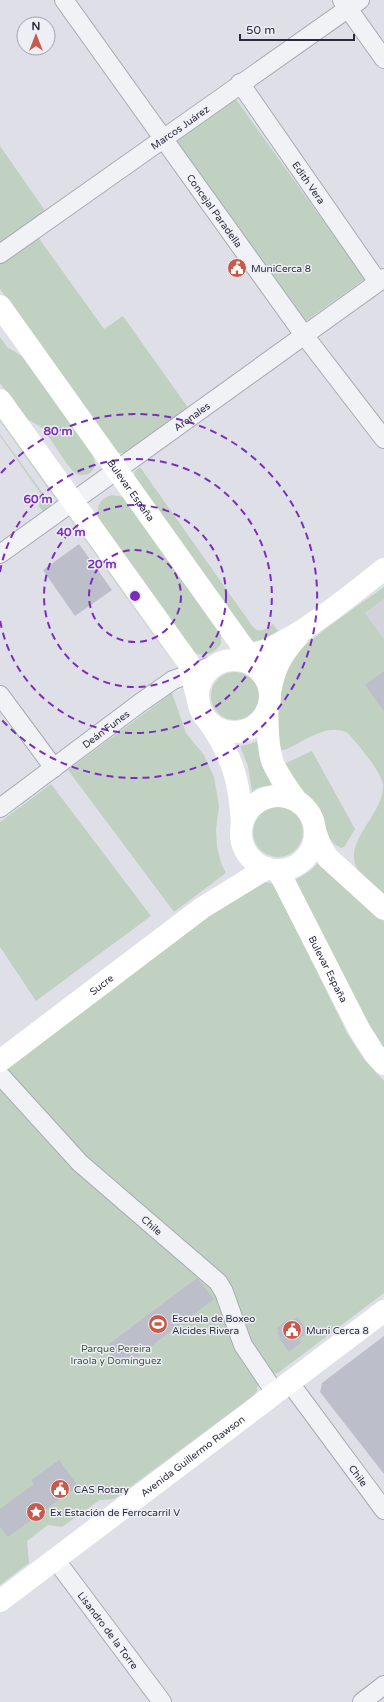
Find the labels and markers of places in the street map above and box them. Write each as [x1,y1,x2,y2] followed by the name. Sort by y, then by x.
[226,257,248,279] public building icon: MuniCerca 8
[251,263,311,275] place label: MuniCerca 8
[128,589,142,603] centre of rings
[147,1313,169,1335] sports icon: Escuela de Boxeo Alcides Rivera
[172,1313,255,1337] place label: Escuela de Boxeo Alcides Rivera
[281,1319,303,1341] public building icon: Muni Cerca 8
[306,1325,369,1337] place label: Muni Cerca 8
[49,1478,71,1500] public building icon: CAS Rotary
[74,1484,130,1496] place label: CAS Rotary
[25,1501,47,1523] place icon: Ex Estación de Ferrocarril V
[50,1507,180,1519] place label: Ex Estación de Ferrocarril V

